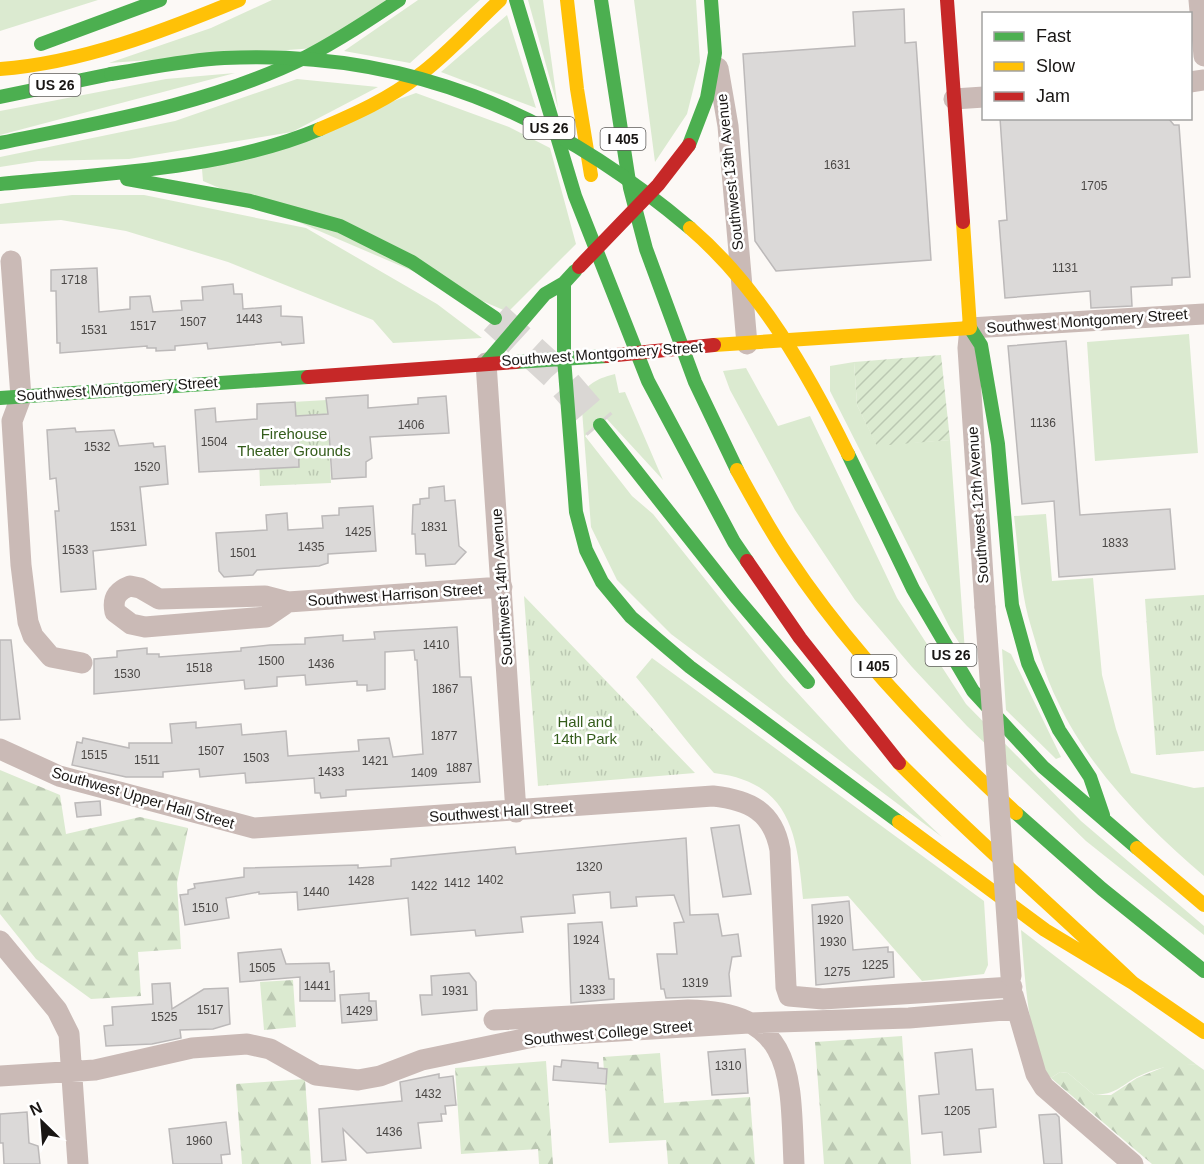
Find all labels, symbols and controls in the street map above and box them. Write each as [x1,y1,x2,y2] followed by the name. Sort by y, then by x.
[982,12,1192,120] legend
[1036,26,1071,46] text: Fast
[1036,56,1076,76] text: Slow
[29,74,80,96] road number: US 26
[1036,86,1070,106] text: Jam
[713,93,746,251] street label: Southwest 13th Avenue
[524,117,574,139] road number: US 26
[600,128,646,150] road number: I 405
[824,158,851,172] house number: 1631
[1081,179,1108,193] house number: 1705
[1052,261,1078,275] house number: 1131
[61,273,88,287] house number: 1718
[986,305,1189,336] street label: Southwest Montgomery Street
[236,312,263,326] house number: 1443
[180,315,207,329] house number: 1507
[130,319,157,333] house number: 1517
[81,323,108,337] house number: 1531
[501,338,704,369] street label: Southwest Montgomery Street
[16,373,219,404] street label: Southwest Montgomery Street
[1030,416,1056,430] house number: 1136
[398,418,425,432] house number: 1406
[237,425,351,459] park label: Firehouse Theater Grounds
[964,426,991,584] street label: Southwest 12th Avenue
[201,435,228,449] house number: 1504
[84,440,111,454] house number: 1532
[134,460,161,474] house number: 1520
[488,508,515,666] street label: Southwest 14th Avenue
[110,520,137,534] house number: 1531
[421,520,448,534] house number: 1831
[345,525,372,539] house number: 1425
[1102,536,1129,550] house number: 1833
[298,540,325,554] house number: 1435
[62,543,89,557] house number: 1533
[230,546,257,560] house number: 1501
[307,580,484,609] street label: Southwest Harrison Street
[423,638,450,652] house number: 1410
[926,644,976,666] road number: US 26
[258,654,285,668] house number: 1500
[852,655,896,677] road number: I 405
[308,657,335,671] house number: 1436
[186,661,213,675] house number: 1518
[114,667,141,681] house number: 1530
[432,682,459,696] house number: 1867
[553,713,618,747] park label: Hall and 14th Park
[431,729,458,743] house number: 1877
[198,744,225,758] house number: 1507
[81,748,108,762] house number: 1515
[243,751,270,765] house number: 1503
[134,753,160,767] house number: 1511
[362,754,389,768] house number: 1421
[446,761,473,775] house number: 1887
[50,763,237,832] street label: Southwest Upper Hall Street
[318,765,345,779] house number: 1433
[411,766,438,780] house number: 1409
[428,798,574,825] street label: Southwest Hall Street
[576,860,603,874] house number: 1320
[477,873,504,887] house number: 1402
[348,874,375,888] house number: 1428
[444,876,471,890] house number: 1412
[411,879,438,893] house number: 1422
[303,885,330,899] house number: 1440
[192,901,219,915] house number: 1510
[817,913,844,927] house number: 1920
[573,933,600,947] house number: 1924
[820,935,847,949] house number: 1930
[862,958,889,972] house number: 1225
[249,961,276,975] house number: 1505
[824,965,851,979] house number: 1275
[682,976,709,990] house number: 1319
[304,979,331,993] house number: 1441
[579,983,606,997] house number: 1333
[442,984,469,998] house number: 1931
[197,1003,224,1017] house number: 1517
[346,1004,373,1018] house number: 1429
[151,1010,178,1024] house number: 1525
[523,1017,694,1048] street label: Southwest College Street
[715,1059,742,1073] house number: 1310
[415,1087,442,1101] house number: 1432
[12,1092,72,1152] north arrow
[27,1099,45,1119] text: N
[944,1104,971,1118] house number: 1205
[376,1125,403,1139] house number: 1436
[186,1134,213,1148] house number: 1960

